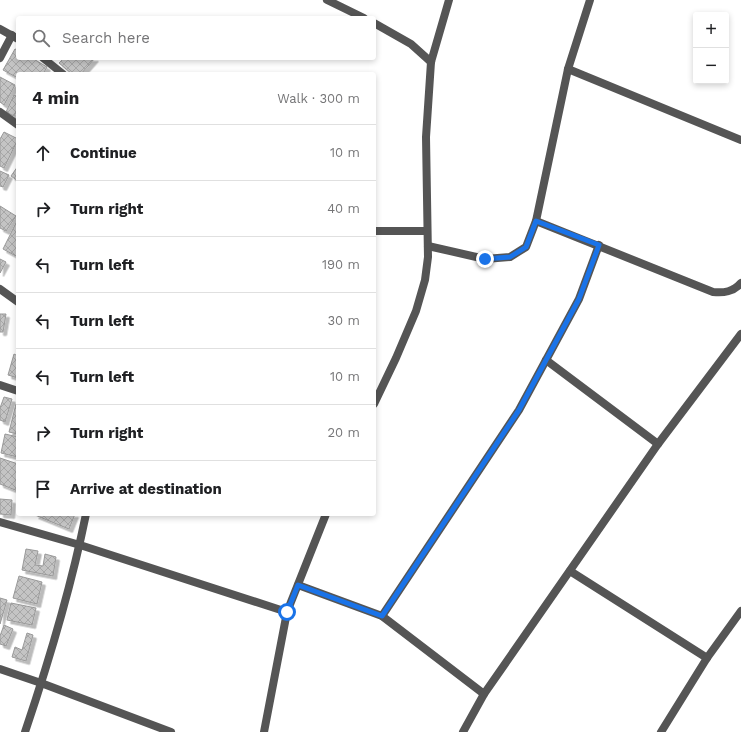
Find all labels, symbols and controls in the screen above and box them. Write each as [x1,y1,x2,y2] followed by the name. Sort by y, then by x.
[693,12,729,84] map controls
[693,12,729,48] button: +
[16,16,376,60] search box
[30,27,52,49] icon: search
[62,29,150,47] text: Search here
[693,48,729,84] button: −
[32,88,79,108] text: 4 min
[277,91,360,106] text: Walk · 300 m
[32,142,54,164] icon: ahead
[70,144,137,162] text: Continue
[330,145,360,160] text: 10 m
[32,198,54,220] icon: right
[70,200,143,218] text: Turn right
[327,201,360,216] text: 40 m
[476,250,494,268] route end
[32,254,54,276] icon: left
[70,256,134,274] text: Turn left
[322,257,360,272] text: 190 m
[32,310,54,332] icon: left
[70,312,134,330] text: Turn left
[328,313,360,328] text: 30 m
[32,366,54,388] icon: left
[70,368,134,386] text: Turn left
[330,369,360,384] text: 10 m
[32,422,54,444] icon: right
[70,424,143,442] text: Turn right
[328,425,360,440] text: 20 m
[32,478,54,500] icon: arrive
[70,480,222,498] text: Arrive at destination
[278,603,296,621] route start

